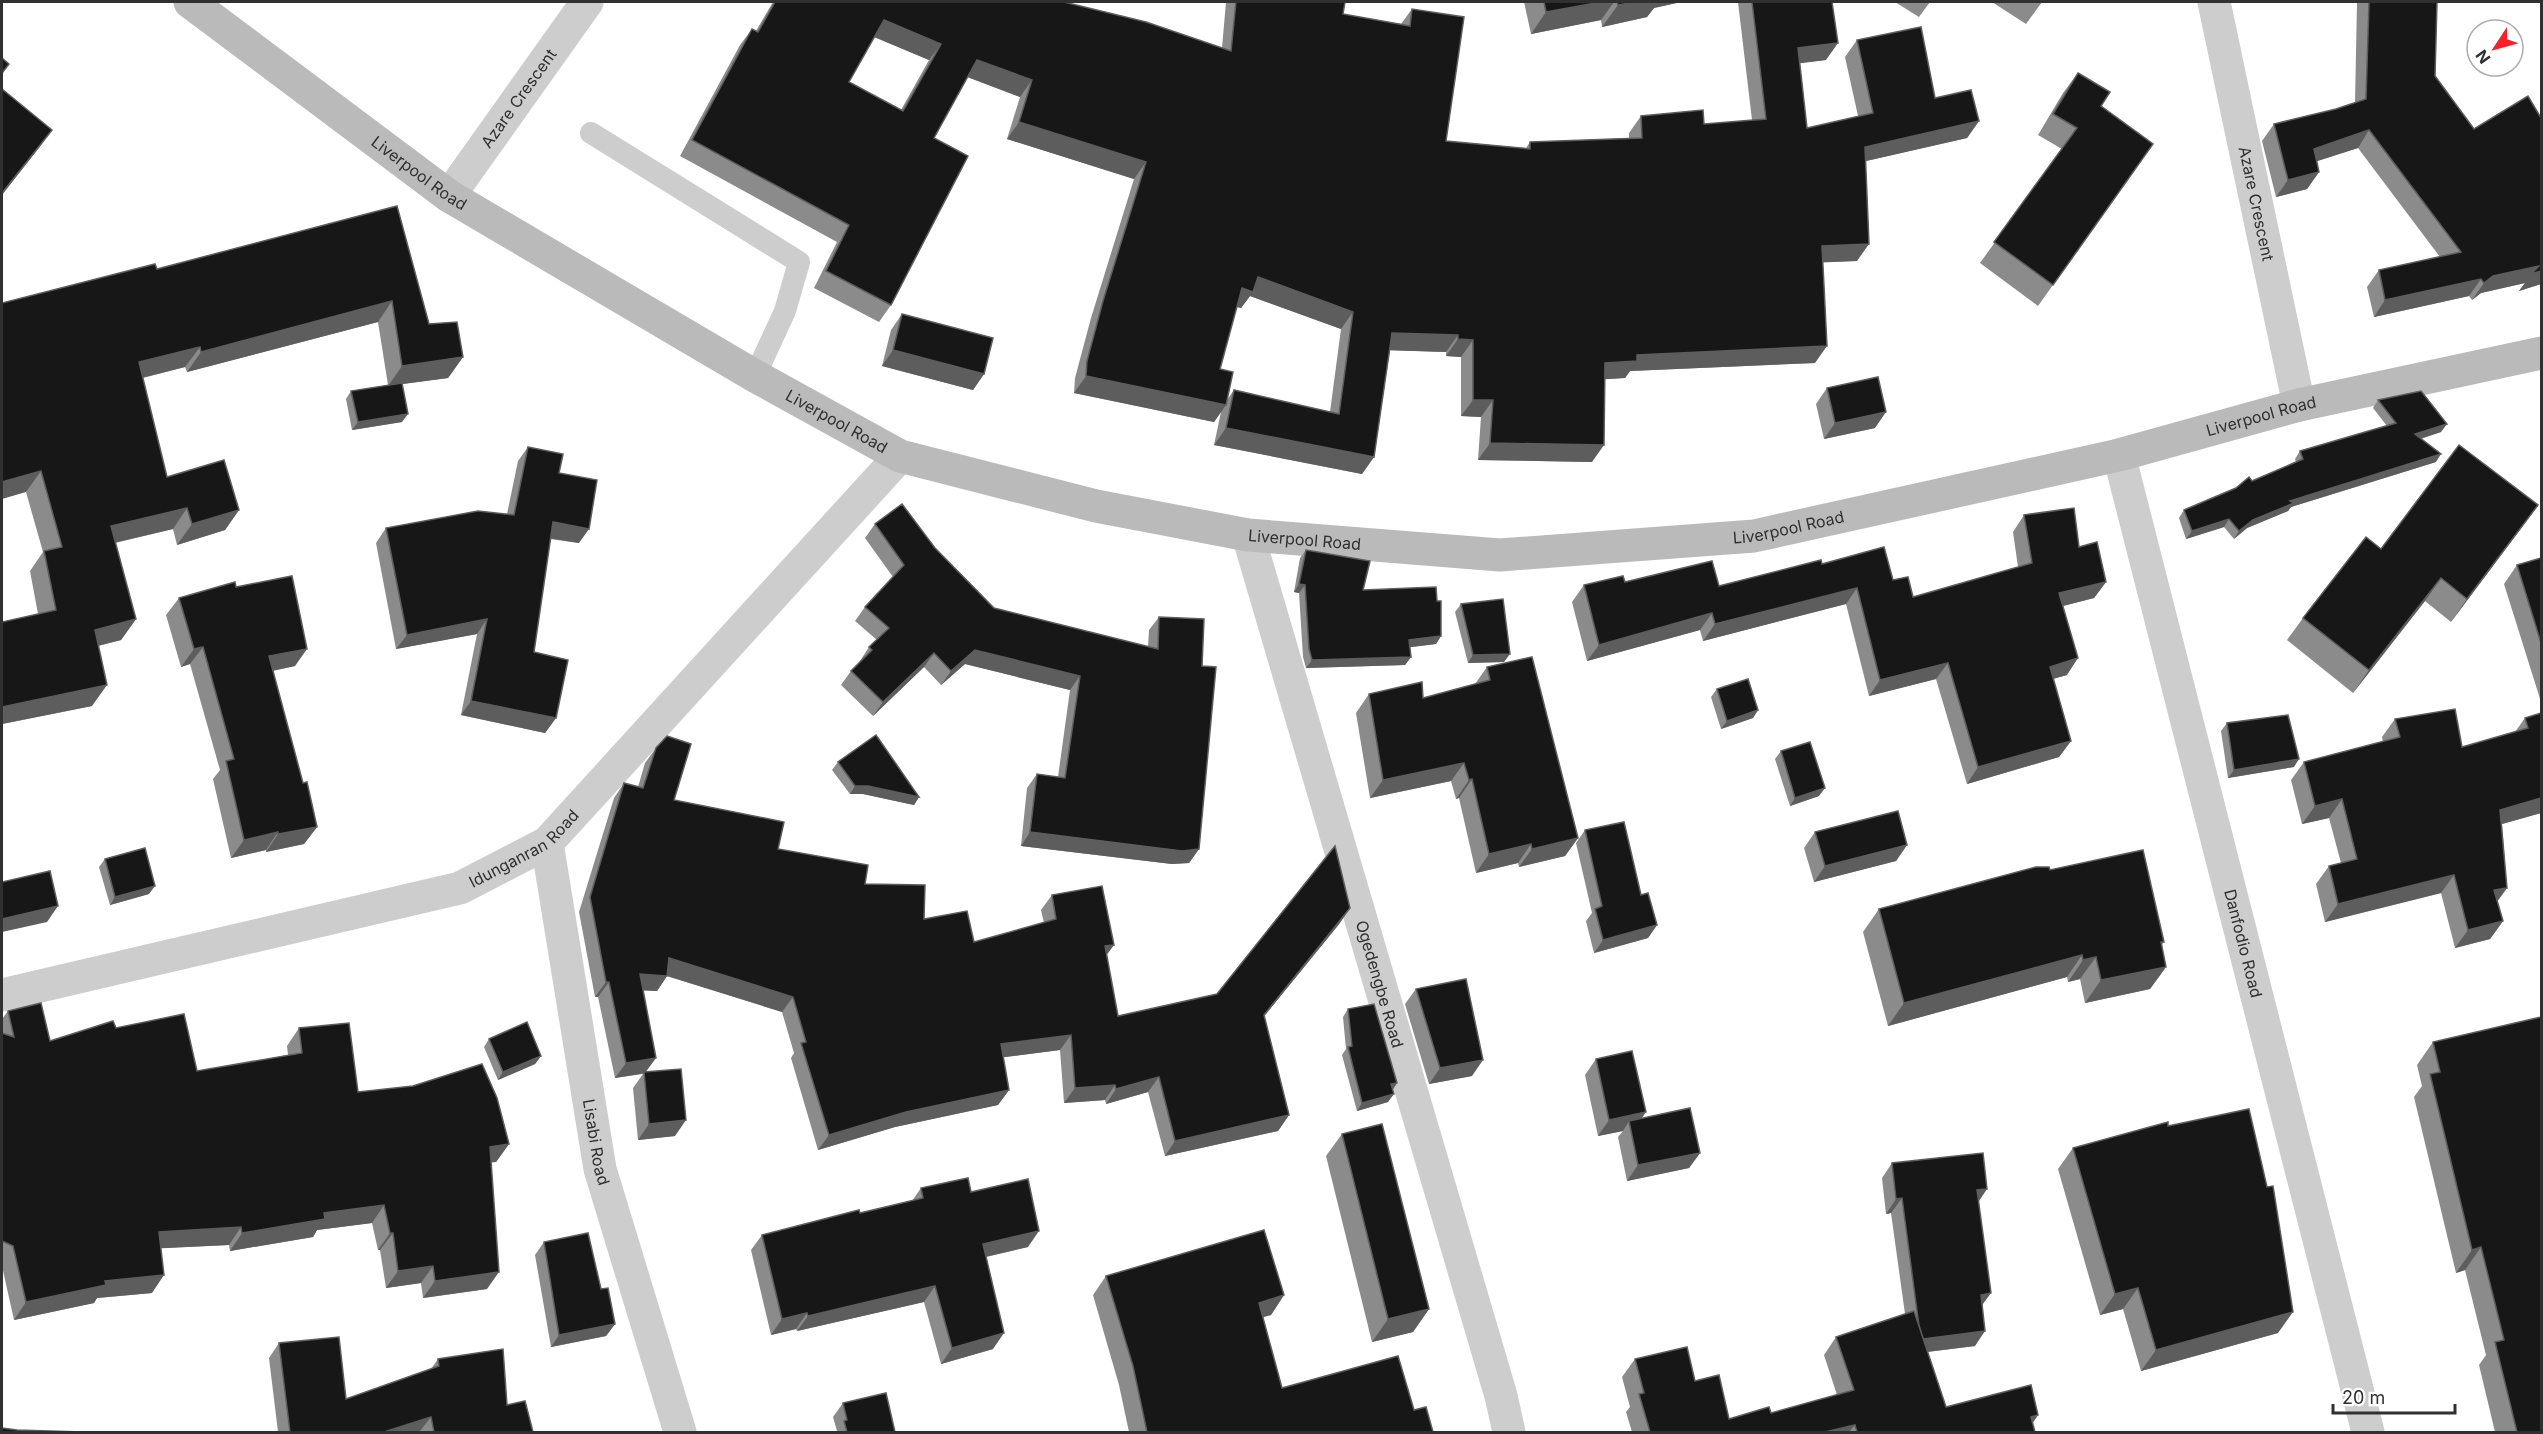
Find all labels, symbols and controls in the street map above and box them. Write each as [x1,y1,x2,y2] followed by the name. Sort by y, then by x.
[2465,18,2525,78] north arrow
[477,45,561,152] street label: Azare Crescent
[2471,46,2495,68] text: N
[368,132,470,214] street label: Liverpool Road
[2235,144,2278,263] street label: Azare Crescent
[782,385,891,457] street label: Liverpool Road
[2204,392,2318,440] street label: Liverpool Road
[1732,506,1846,548] street label: Liverpool Road
[1247,525,1362,554] street label: Liverpool Road
[465,805,583,892] street label: Idunganran Road
[2220,887,2267,1000] street label: Danfodio Road
[1352,918,1408,1050] street label: Ogedengbe Road
[579,1097,614,1187] street label: Lisabi Road
[2333,1377,2454,1415] scale bar
[2342,1387,2385,1408] text: 20 m

